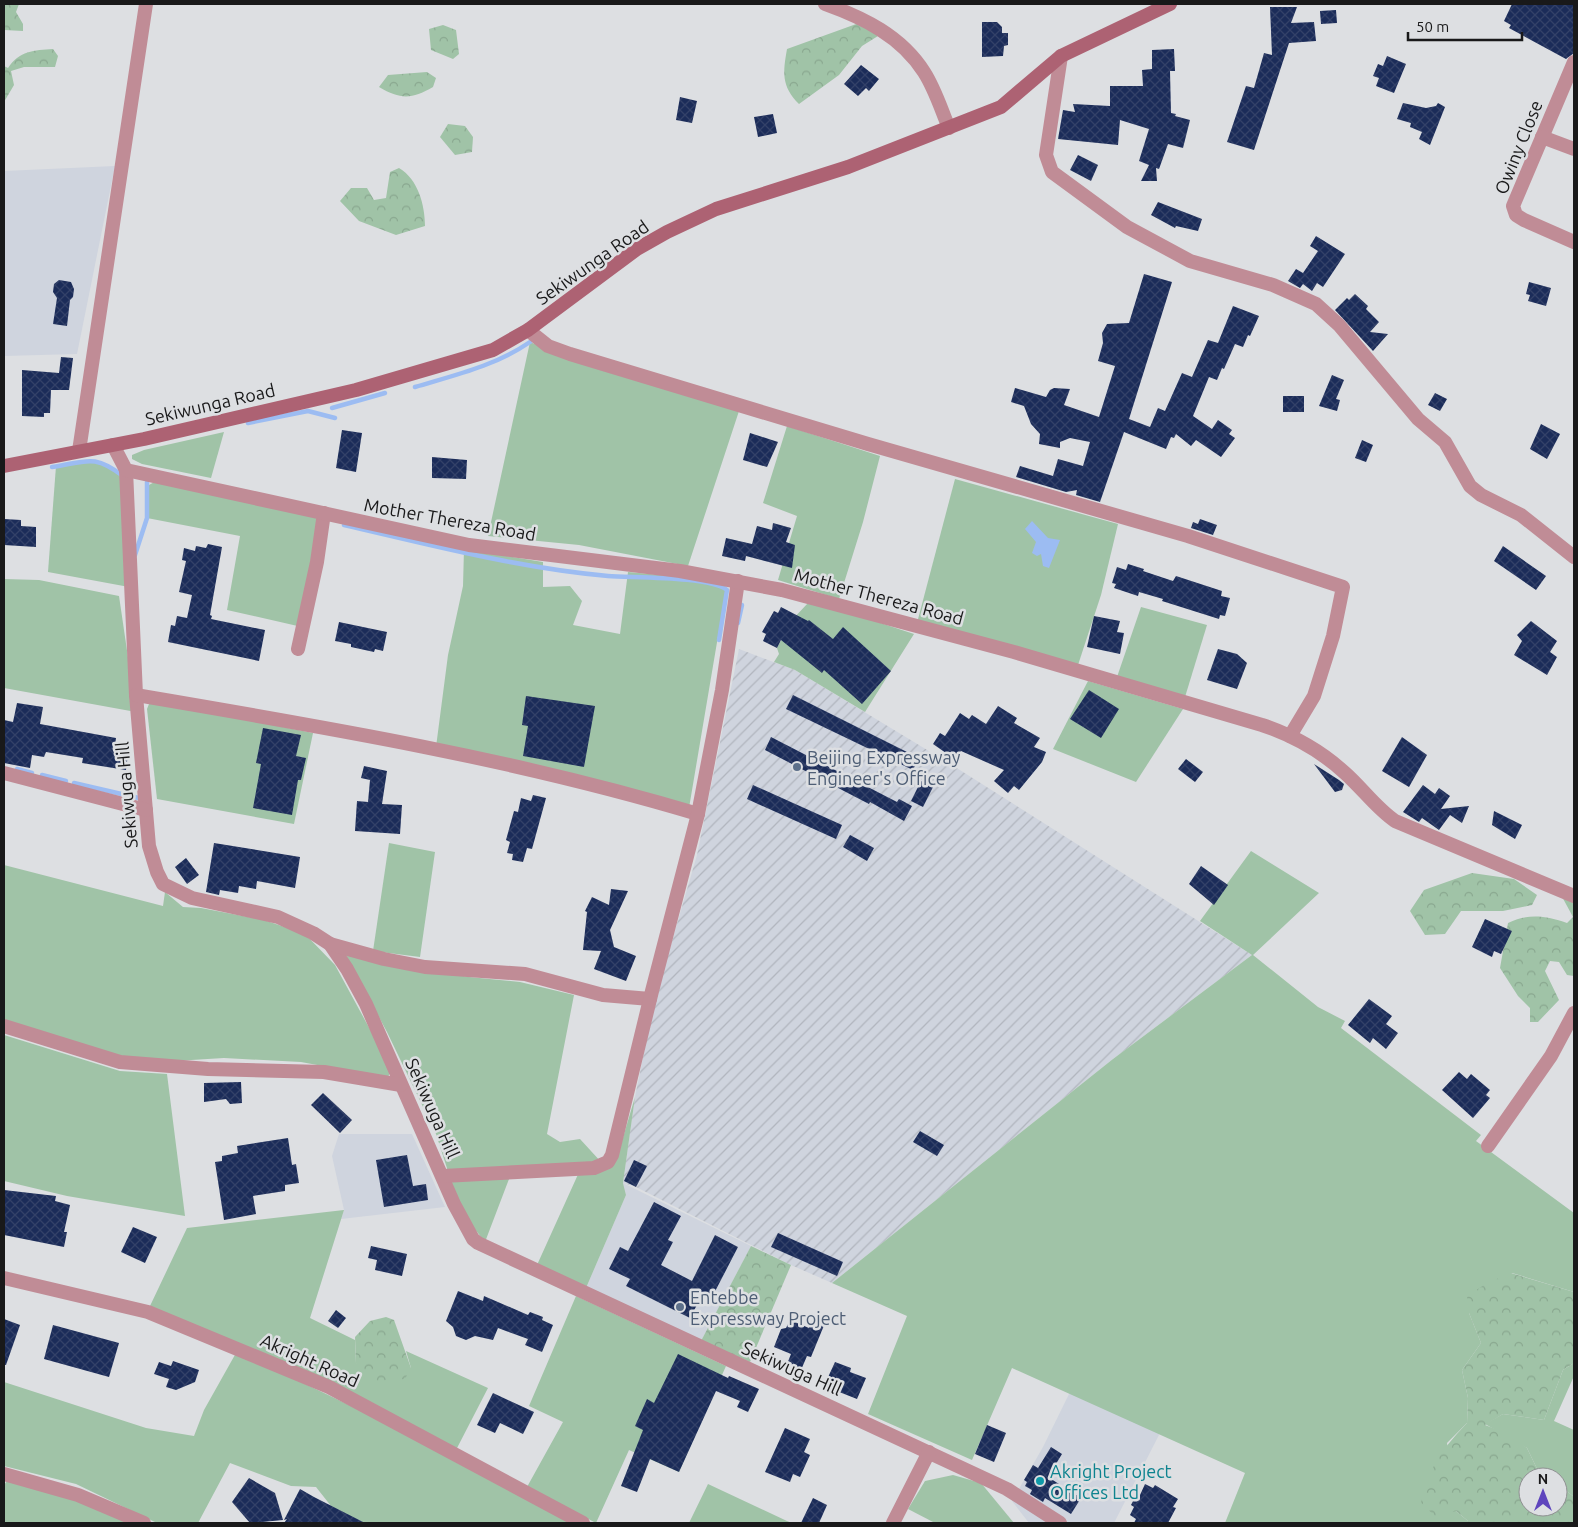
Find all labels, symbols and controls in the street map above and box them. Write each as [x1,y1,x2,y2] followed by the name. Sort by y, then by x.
[1408,10,1522,42] scale bar
[1416,18,1449,35] text: 50 m
[1490,97,1546,197] street label: Owiny Close
[532,216,652,308] street label: Sekiwunga Road
[143,379,277,429] street label: Sekiwunga Road
[362,494,538,544] street label: Mother Thereza Road
[792,564,966,628] street label: Mother Thereza Road
[111,740,141,849] street label: Sekiwuga Hill
[807,747,961,788] place label: Beijing Expressway Engineer's Office
[791,761,803,773] marker: Beijing Expressway Engineer's Office
[402,1055,464,1161] street label: Sekiwuga Hill
[690,1287,846,1328] place label: Entebbe Expressway Project
[674,1301,686,1313] marker: Entebbe Expressway Project
[258,1329,362,1391] street label: Akright Road
[739,1337,845,1399] street label: Sekiwuga Hill
[1050,1461,1172,1502] place label: Akright Project Offices Ltd
[1518,1467,1568,1517] north arrow
[1538,1471,1548,1487] text: N
[1034,1475,1046,1487] marker: Akright Project Offices Ltd

